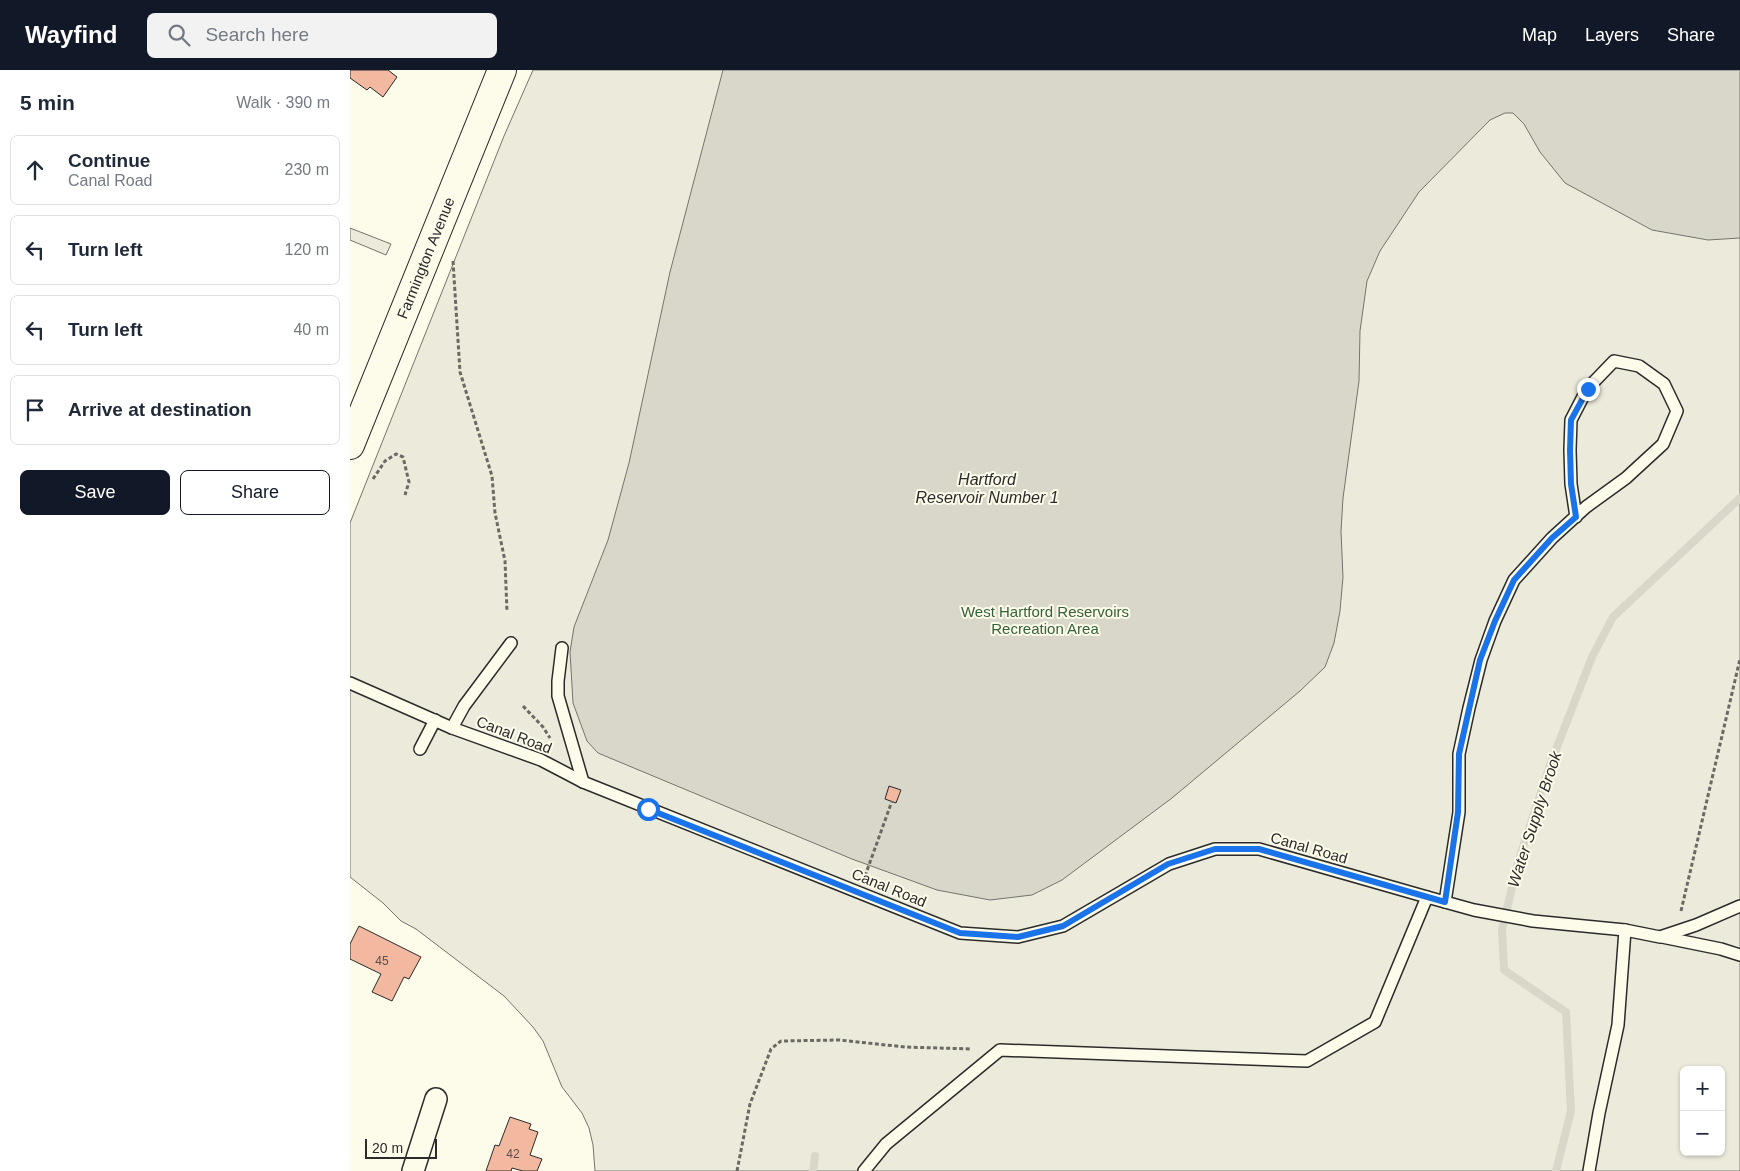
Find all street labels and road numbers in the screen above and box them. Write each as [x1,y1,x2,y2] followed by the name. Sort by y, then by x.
[393,194,458,321] street label: Farmington Avenue
[474,712,554,757] street label: Canal Road
[1269,828,1350,867] street label: Canal Road
[849,865,929,910] street label: Canal Road

